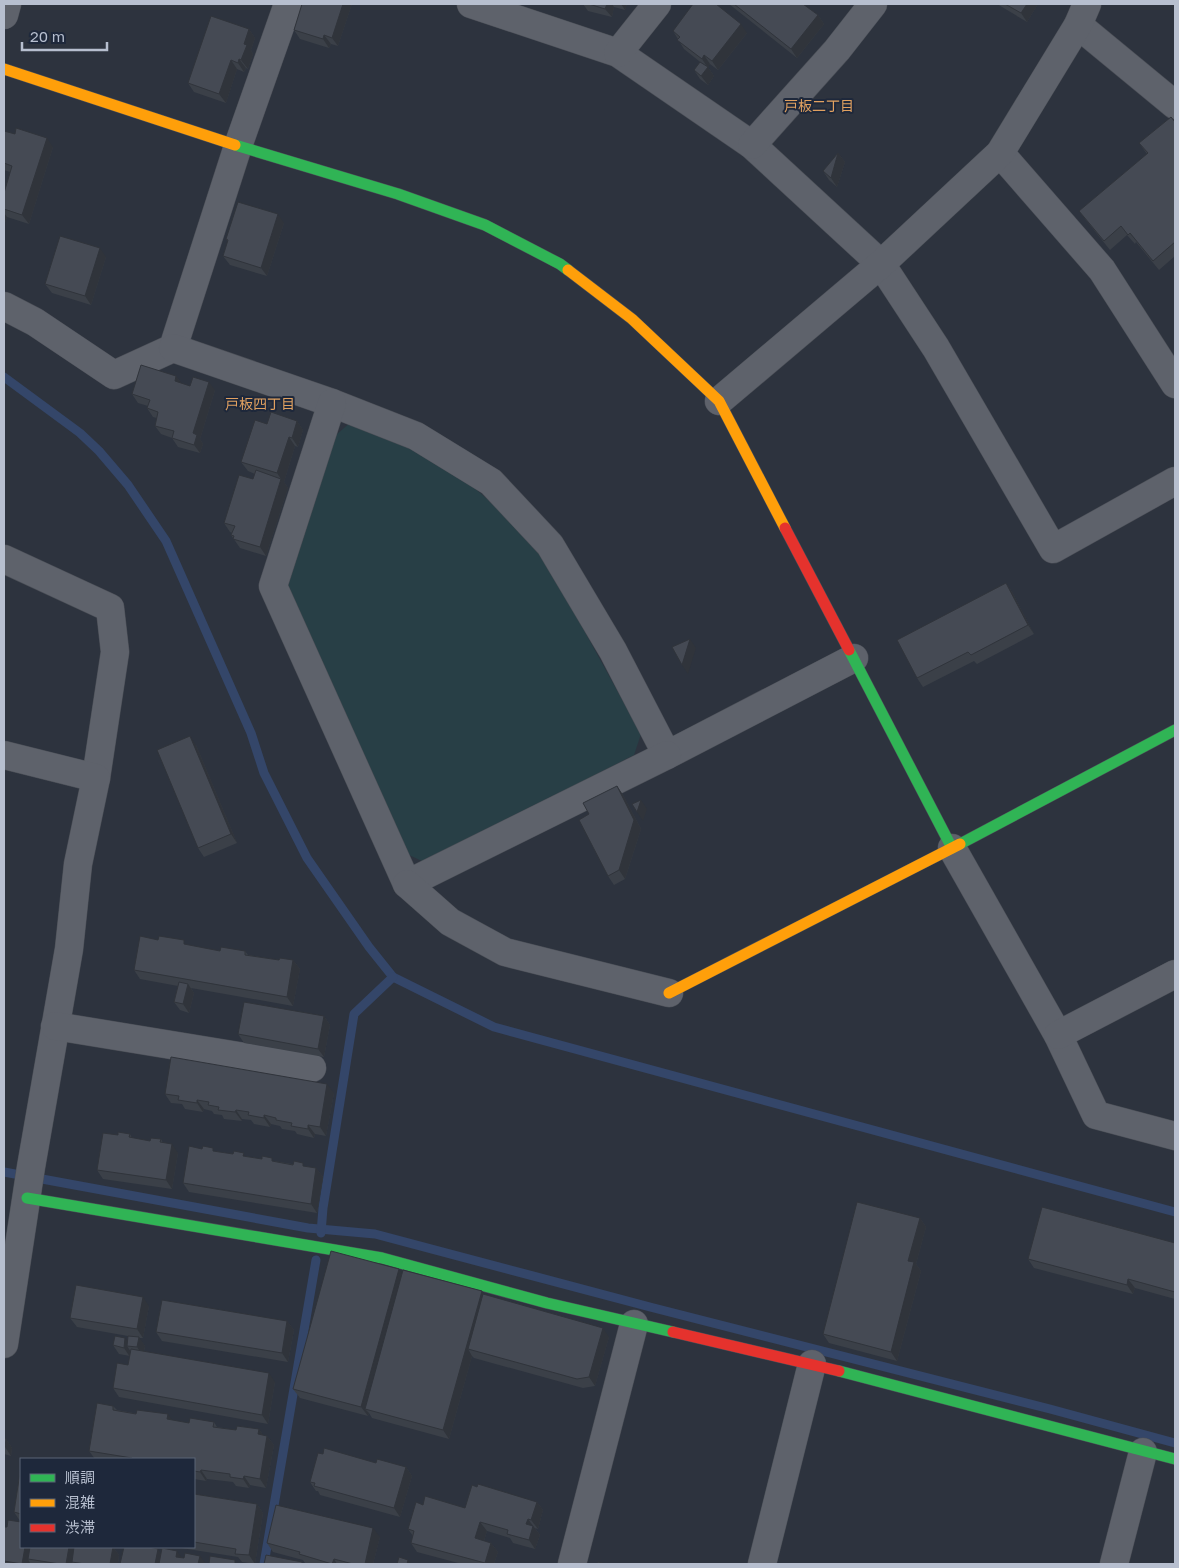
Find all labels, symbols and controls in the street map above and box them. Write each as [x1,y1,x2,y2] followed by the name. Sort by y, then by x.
[22,20,108,52] scale bar
[30,27,65,45] text: 20 m
[784,97,854,114] district label: 戸板二丁目
[225,395,295,412] district label: 戸板四丁目
[20,1458,195,1548] legend
[65,1468,95,1486] text: 順調
[65,1493,95,1511] text: 混雑
[65,1518,95,1536] text: 渋滞

